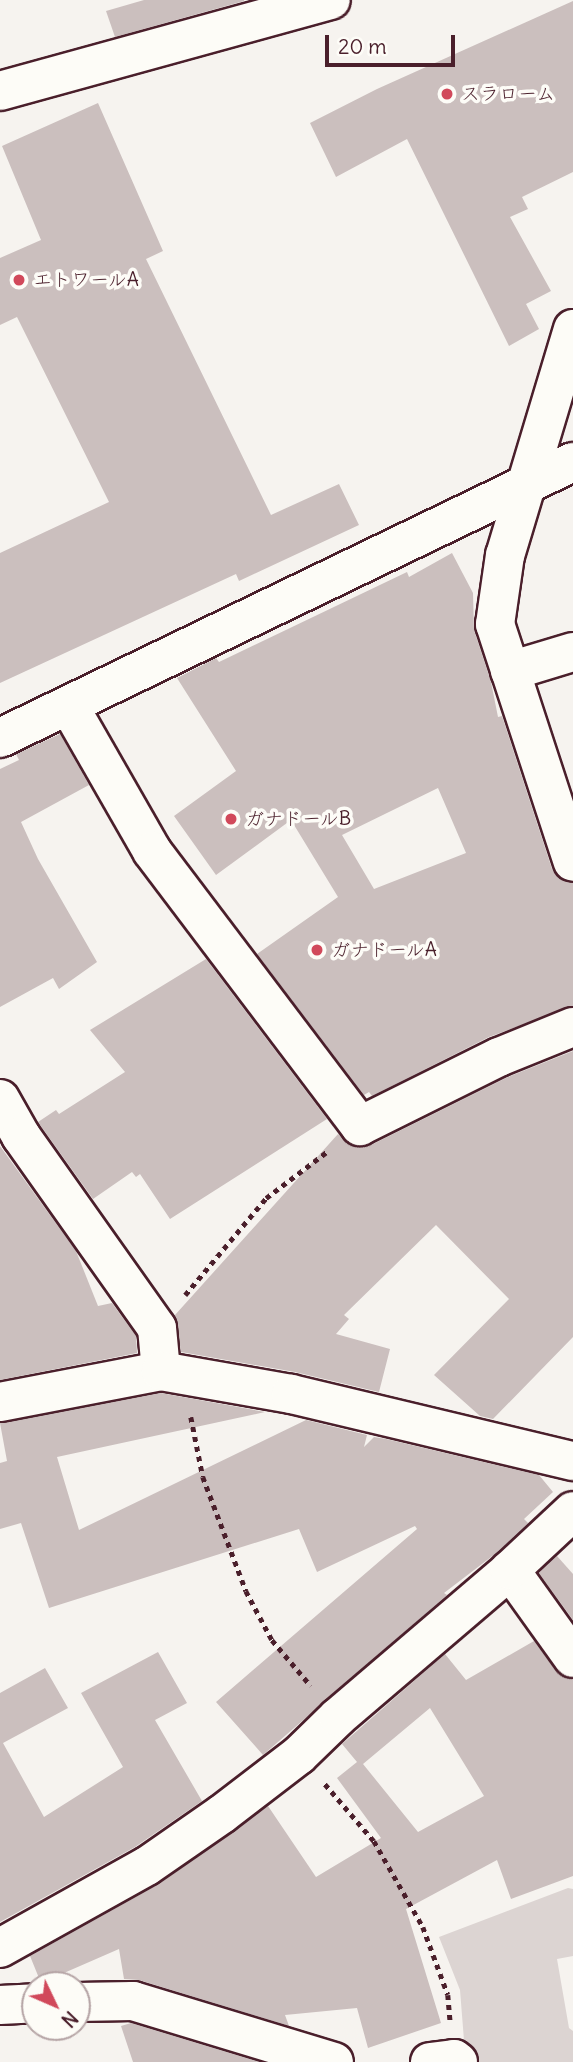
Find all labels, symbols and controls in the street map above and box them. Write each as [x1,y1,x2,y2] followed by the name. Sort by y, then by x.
[328,21,458,65] scale bar
[338,33,387,60] text: 20 m
[461,83,556,105] place label: スラローム
[439,86,455,102] marker: スラローム
[33,269,140,291] place label: エトワールA
[11,272,27,288] marker: エトワールA
[245,808,352,830] place label: ガナドールB
[223,811,239,827] marker: ガナドールB
[331,939,438,961] place label: ガナドールA
[309,942,325,958] marker: ガナドールA
[21,1971,91,2041] north arrow
[56,2006,83,2032] text: N

